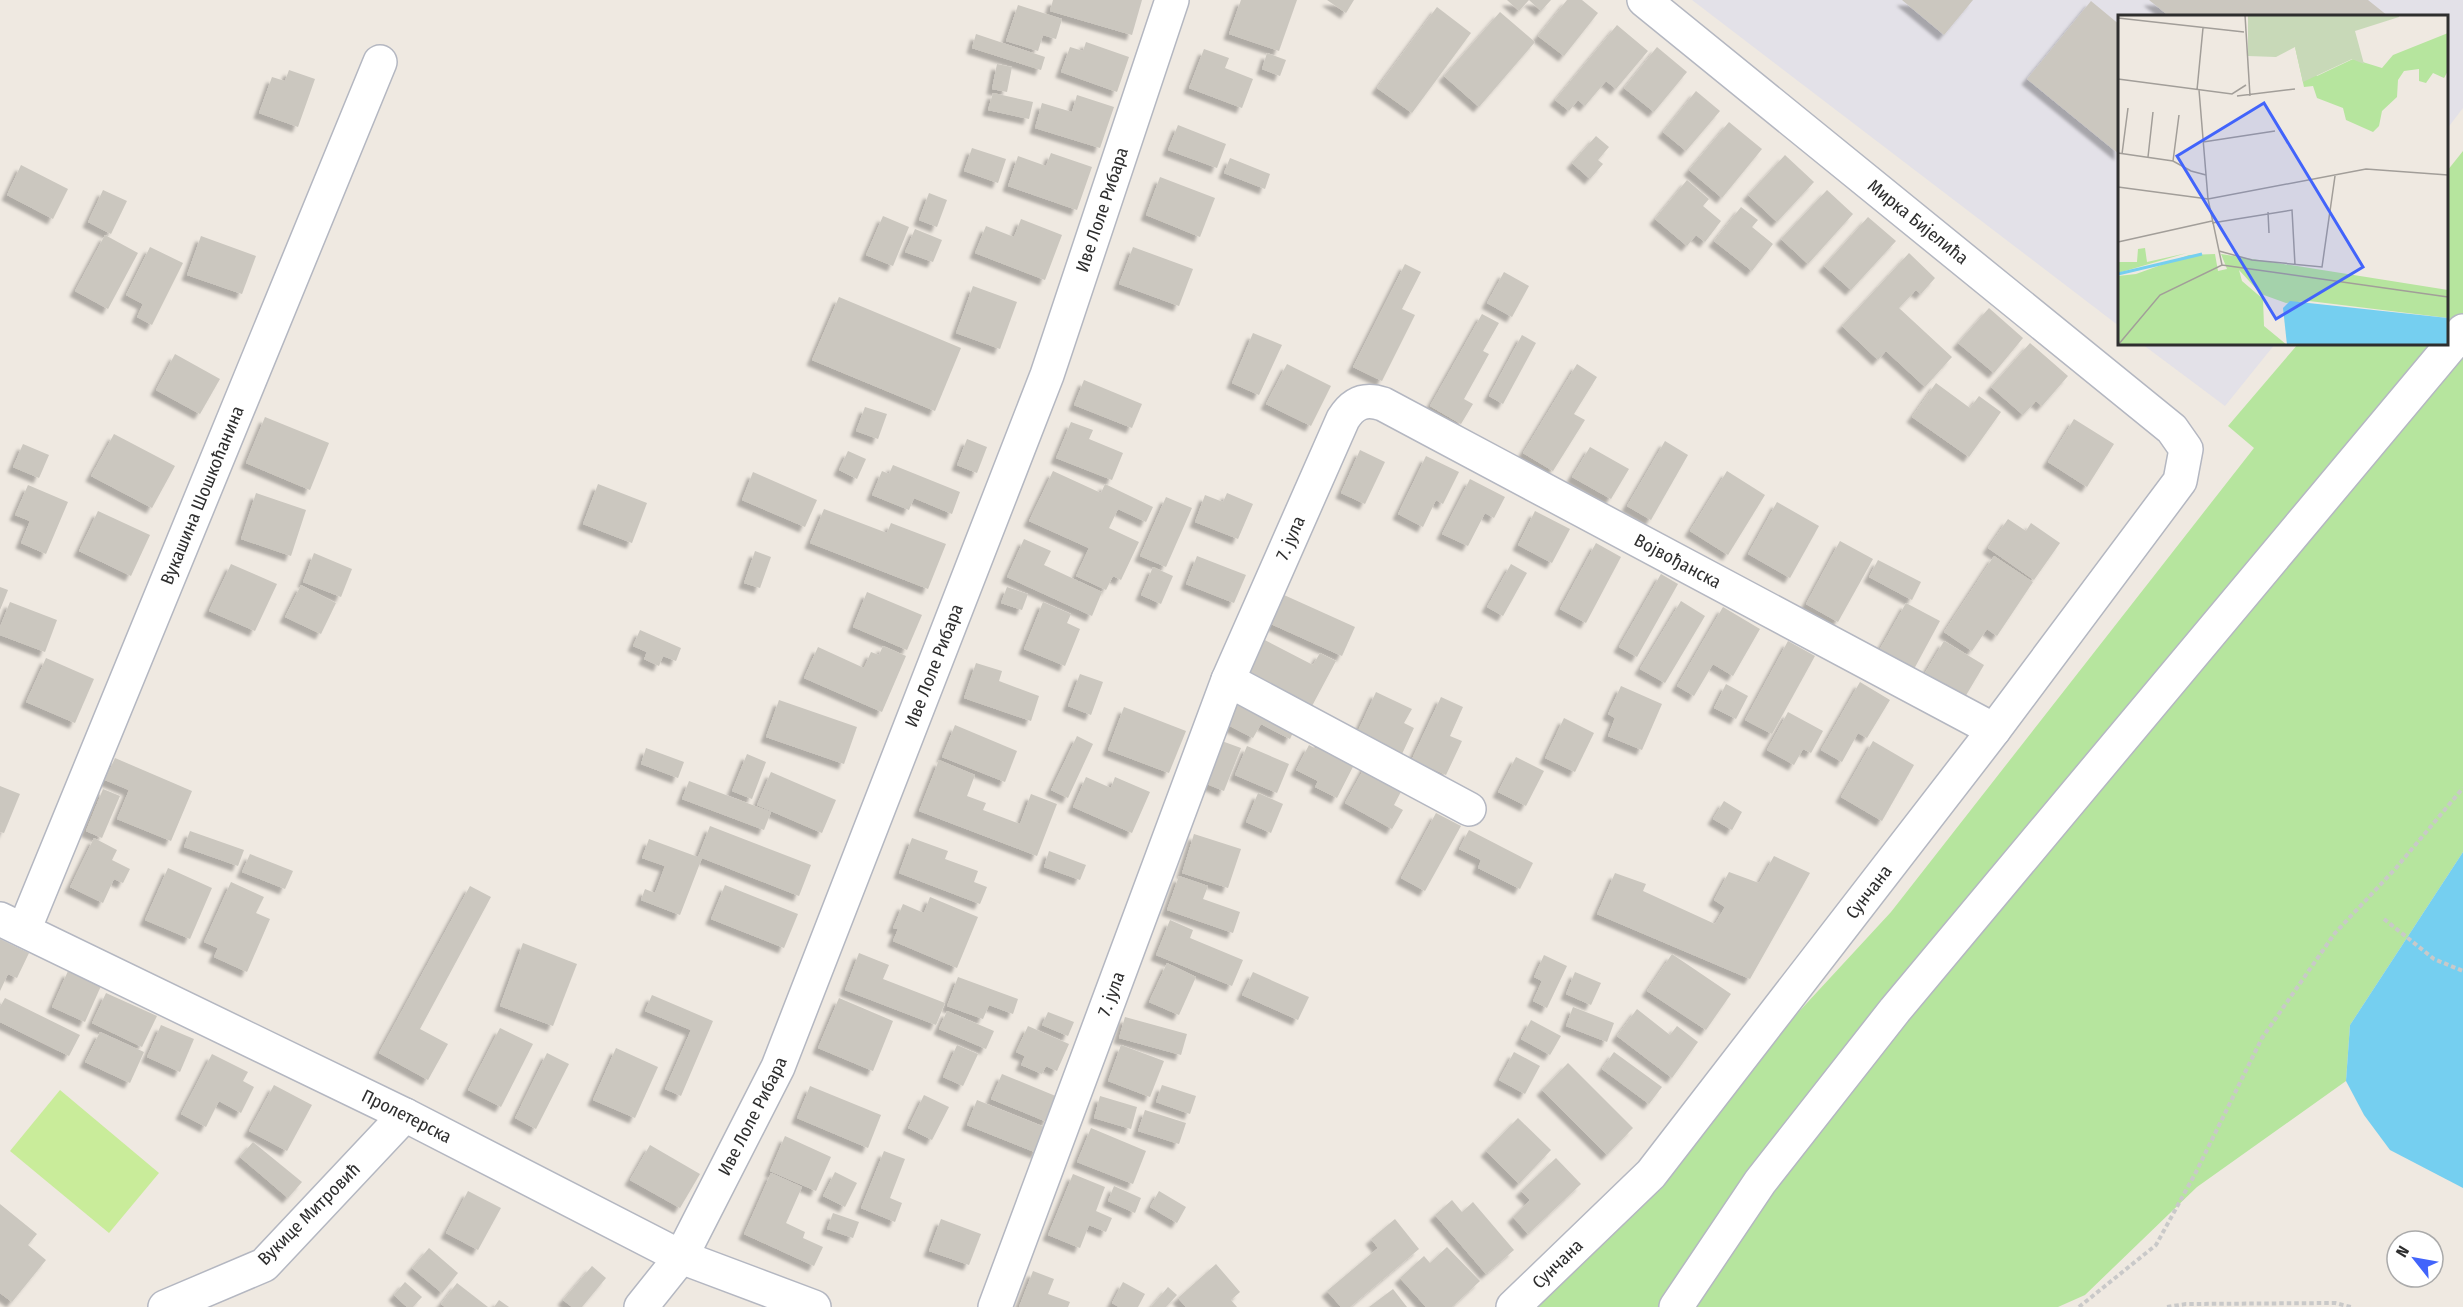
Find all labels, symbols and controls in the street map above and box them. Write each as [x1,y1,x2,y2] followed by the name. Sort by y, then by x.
[2118,15,2448,345] inset map
[1071,144,1133,275] street label: Иве Лоле Рибара
[1863,175,1973,269] street label: Мирка Бијелића
[156,402,249,588] street label: Вукашина Шошкоћанина
[1271,512,1310,563] street label: 7. јула
[1630,529,1725,593] street label: Војвођанска
[900,601,968,730] street label: Иве Лоле Рибара
[1841,861,1897,923] street label: Сунчана
[1093,968,1130,1019] street label: 7. јула
[713,1054,792,1179] street label: Иве Лоле Рибара
[358,1085,455,1148] street label: Пролетерска
[253,1158,365,1270] street label: Вукице Митровић
[2385,1229,2445,1289] north arrow
[1528,1234,1588,1293] street label: Сунчана
[2392,1243,2413,1261] text: N

